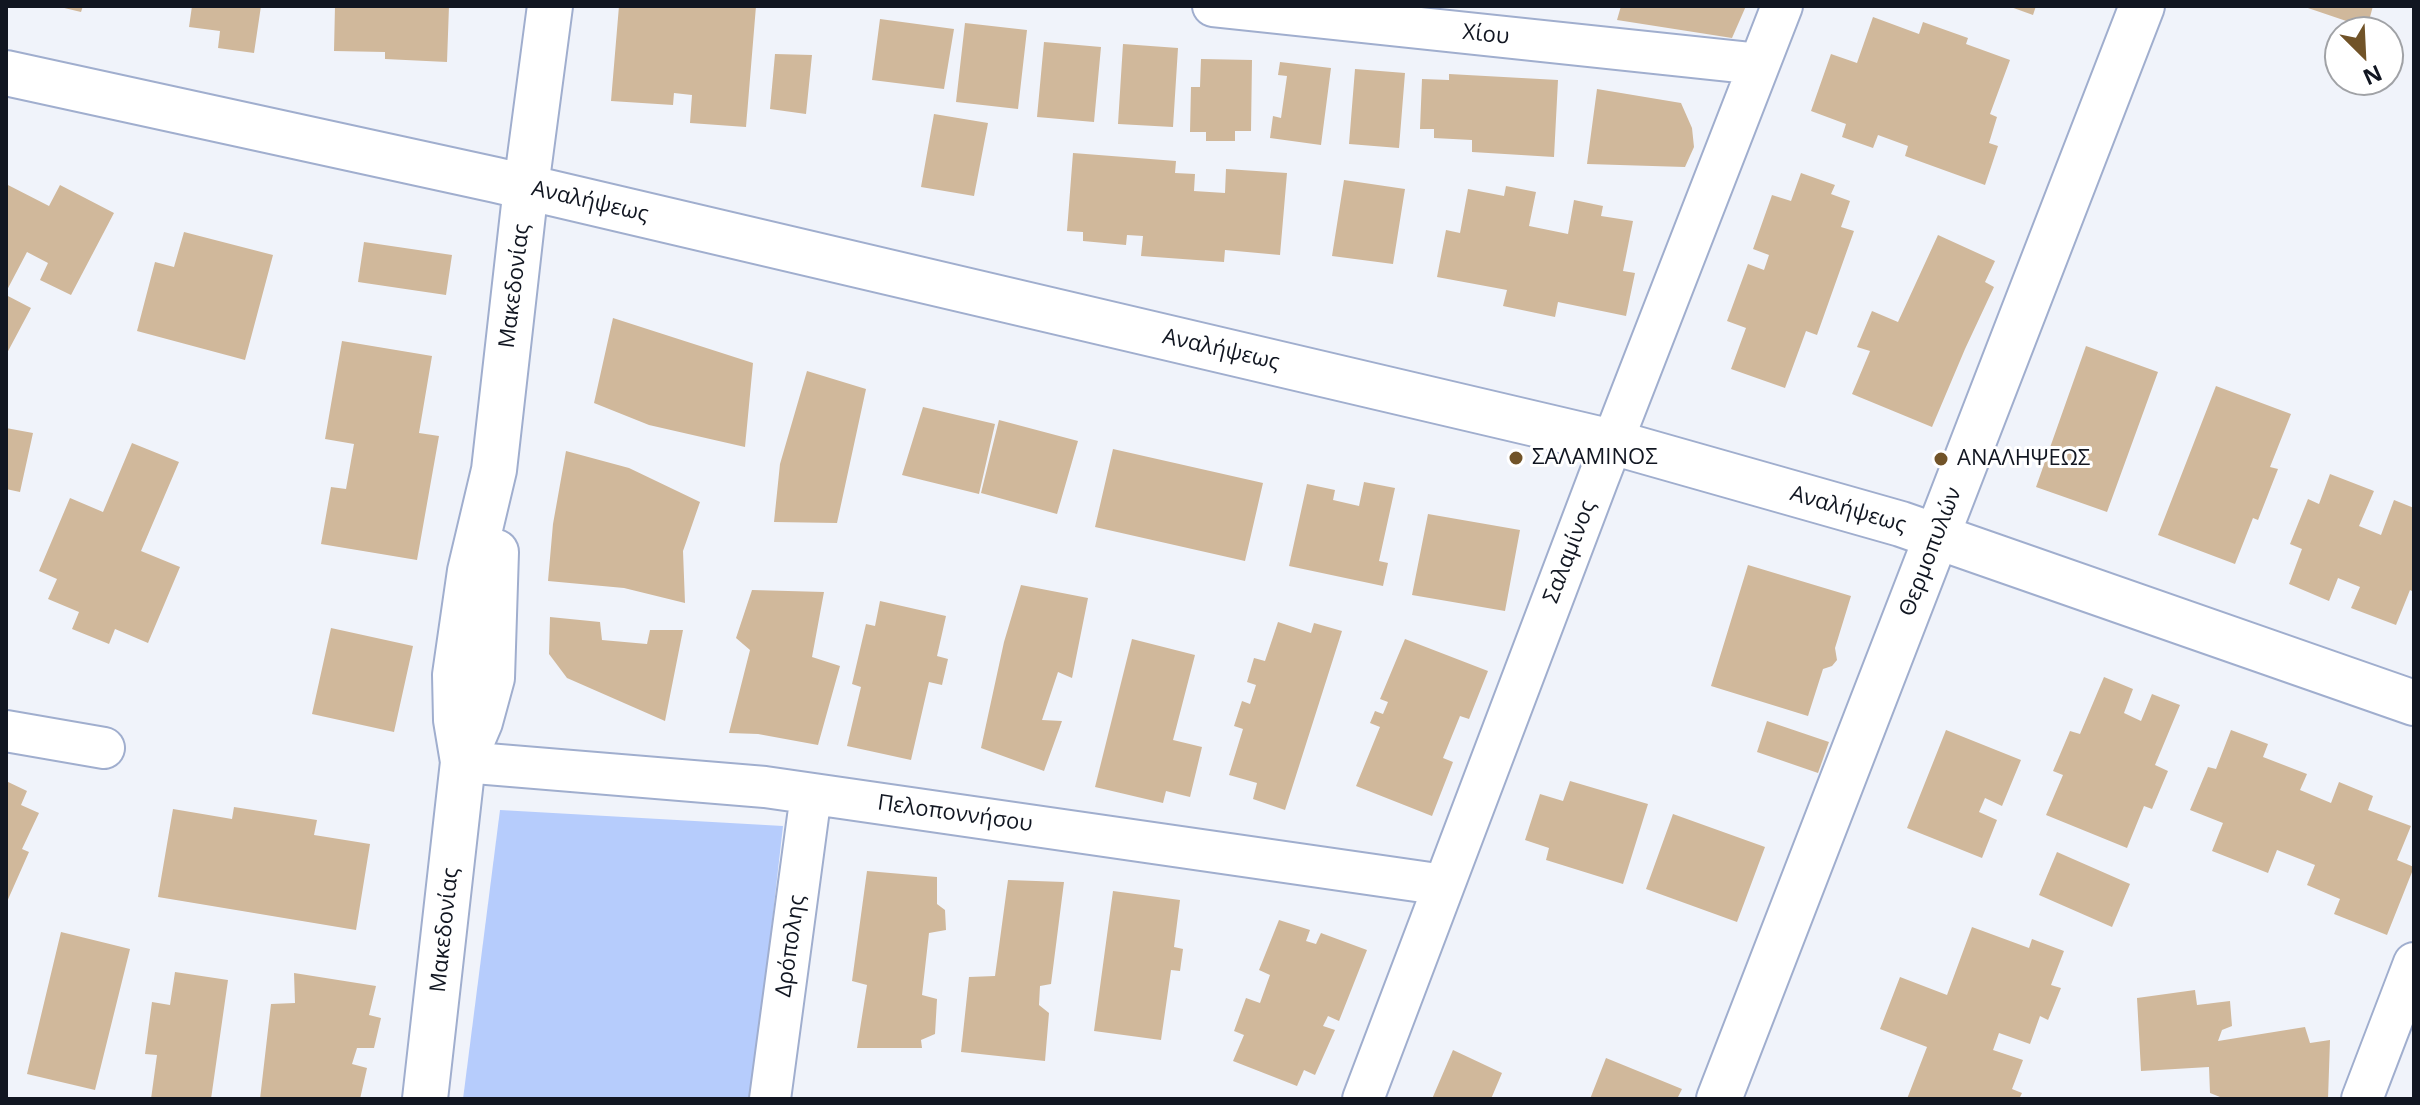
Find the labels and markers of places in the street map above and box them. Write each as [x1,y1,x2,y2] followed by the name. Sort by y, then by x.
[1532,445,1658,471] place label: ΣΑΛΑΜΙΝΟΣ
[1957,446,2090,472] place label: ΑΝΑΛΗΨΕΩΣ
[1507,449,1525,467] marker: ΣΑΛΑΜΙΝΟΣ
[1932,450,1950,468] marker: ΑΝΑΛΗΨΕΩΣ

